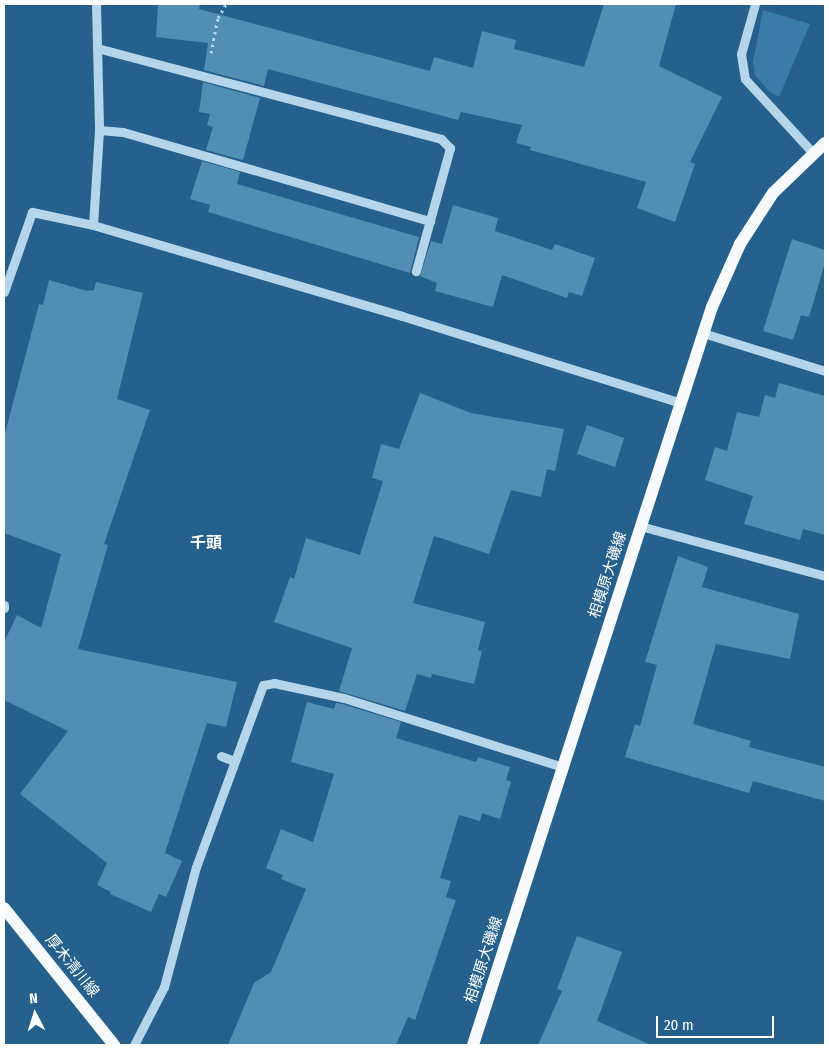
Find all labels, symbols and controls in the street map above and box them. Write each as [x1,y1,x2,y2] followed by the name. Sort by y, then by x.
[586,529,630,621] street label: 相模原大磯線
[190,533,222,553] district label: 千頭
[462,914,506,1006] street label: 相模原大磯線
[41,931,103,1001] street label: 厚木清川線
[10,989,60,1039] north arrow
[29,990,39,1007] text: N
[659,1006,776,1038] scale bar
[664,1016,694,1034] text: 20 m

